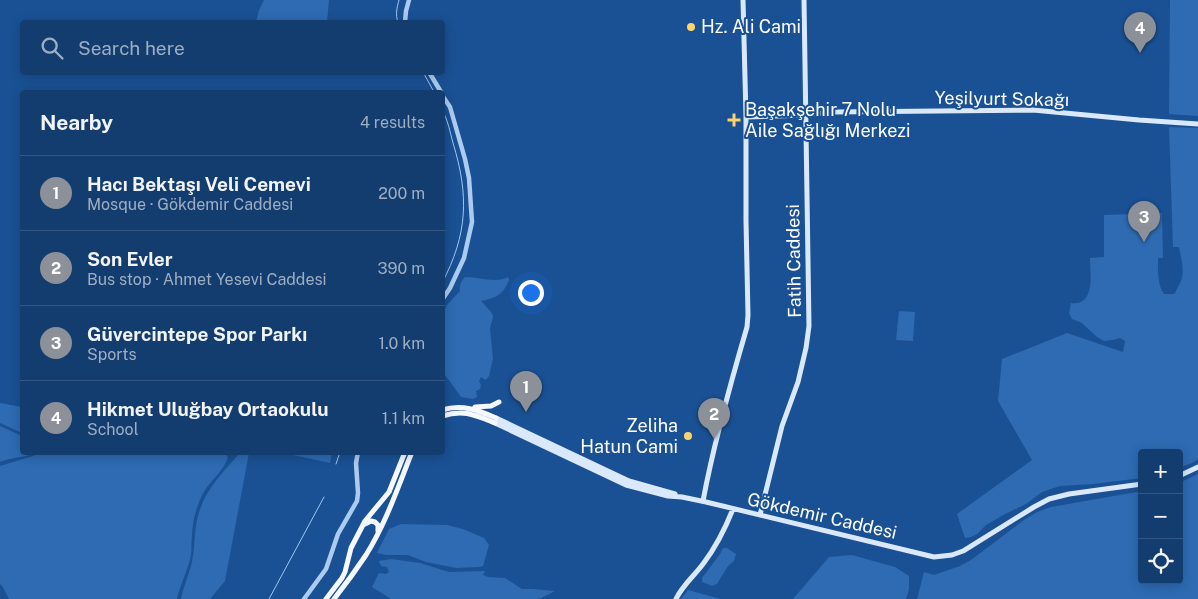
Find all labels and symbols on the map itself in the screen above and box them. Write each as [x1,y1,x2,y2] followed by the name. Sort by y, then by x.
[1124,12,1156,53] pin: 4
[701,16,801,37] place label: Hz. Ali Cami
[685,21,697,33] marker: Hz. Ali Cami
[934,87,1070,110] street label: Yeşilyurt Sokağı
[745,99,910,141] place label: Başakşehir 7 Nolu Aile Sağlığı Merkezi
[727,113,741,127] marker: Başakşehir 7 Nolu Aile Sağlığı Merkezi
[1128,201,1160,242] pin: 3
[782,204,805,318] street label: Fatih Caddesi
[518,280,544,306] your location
[510,371,542,412] pin: 1
[698,398,730,439] pin: 2
[580,415,678,457] place label: Zeliha Hatun Cami
[682,430,694,442] marker: Zeliha Hatun Cami
[745,488,899,543] street label: Gökdemir Caddesi

